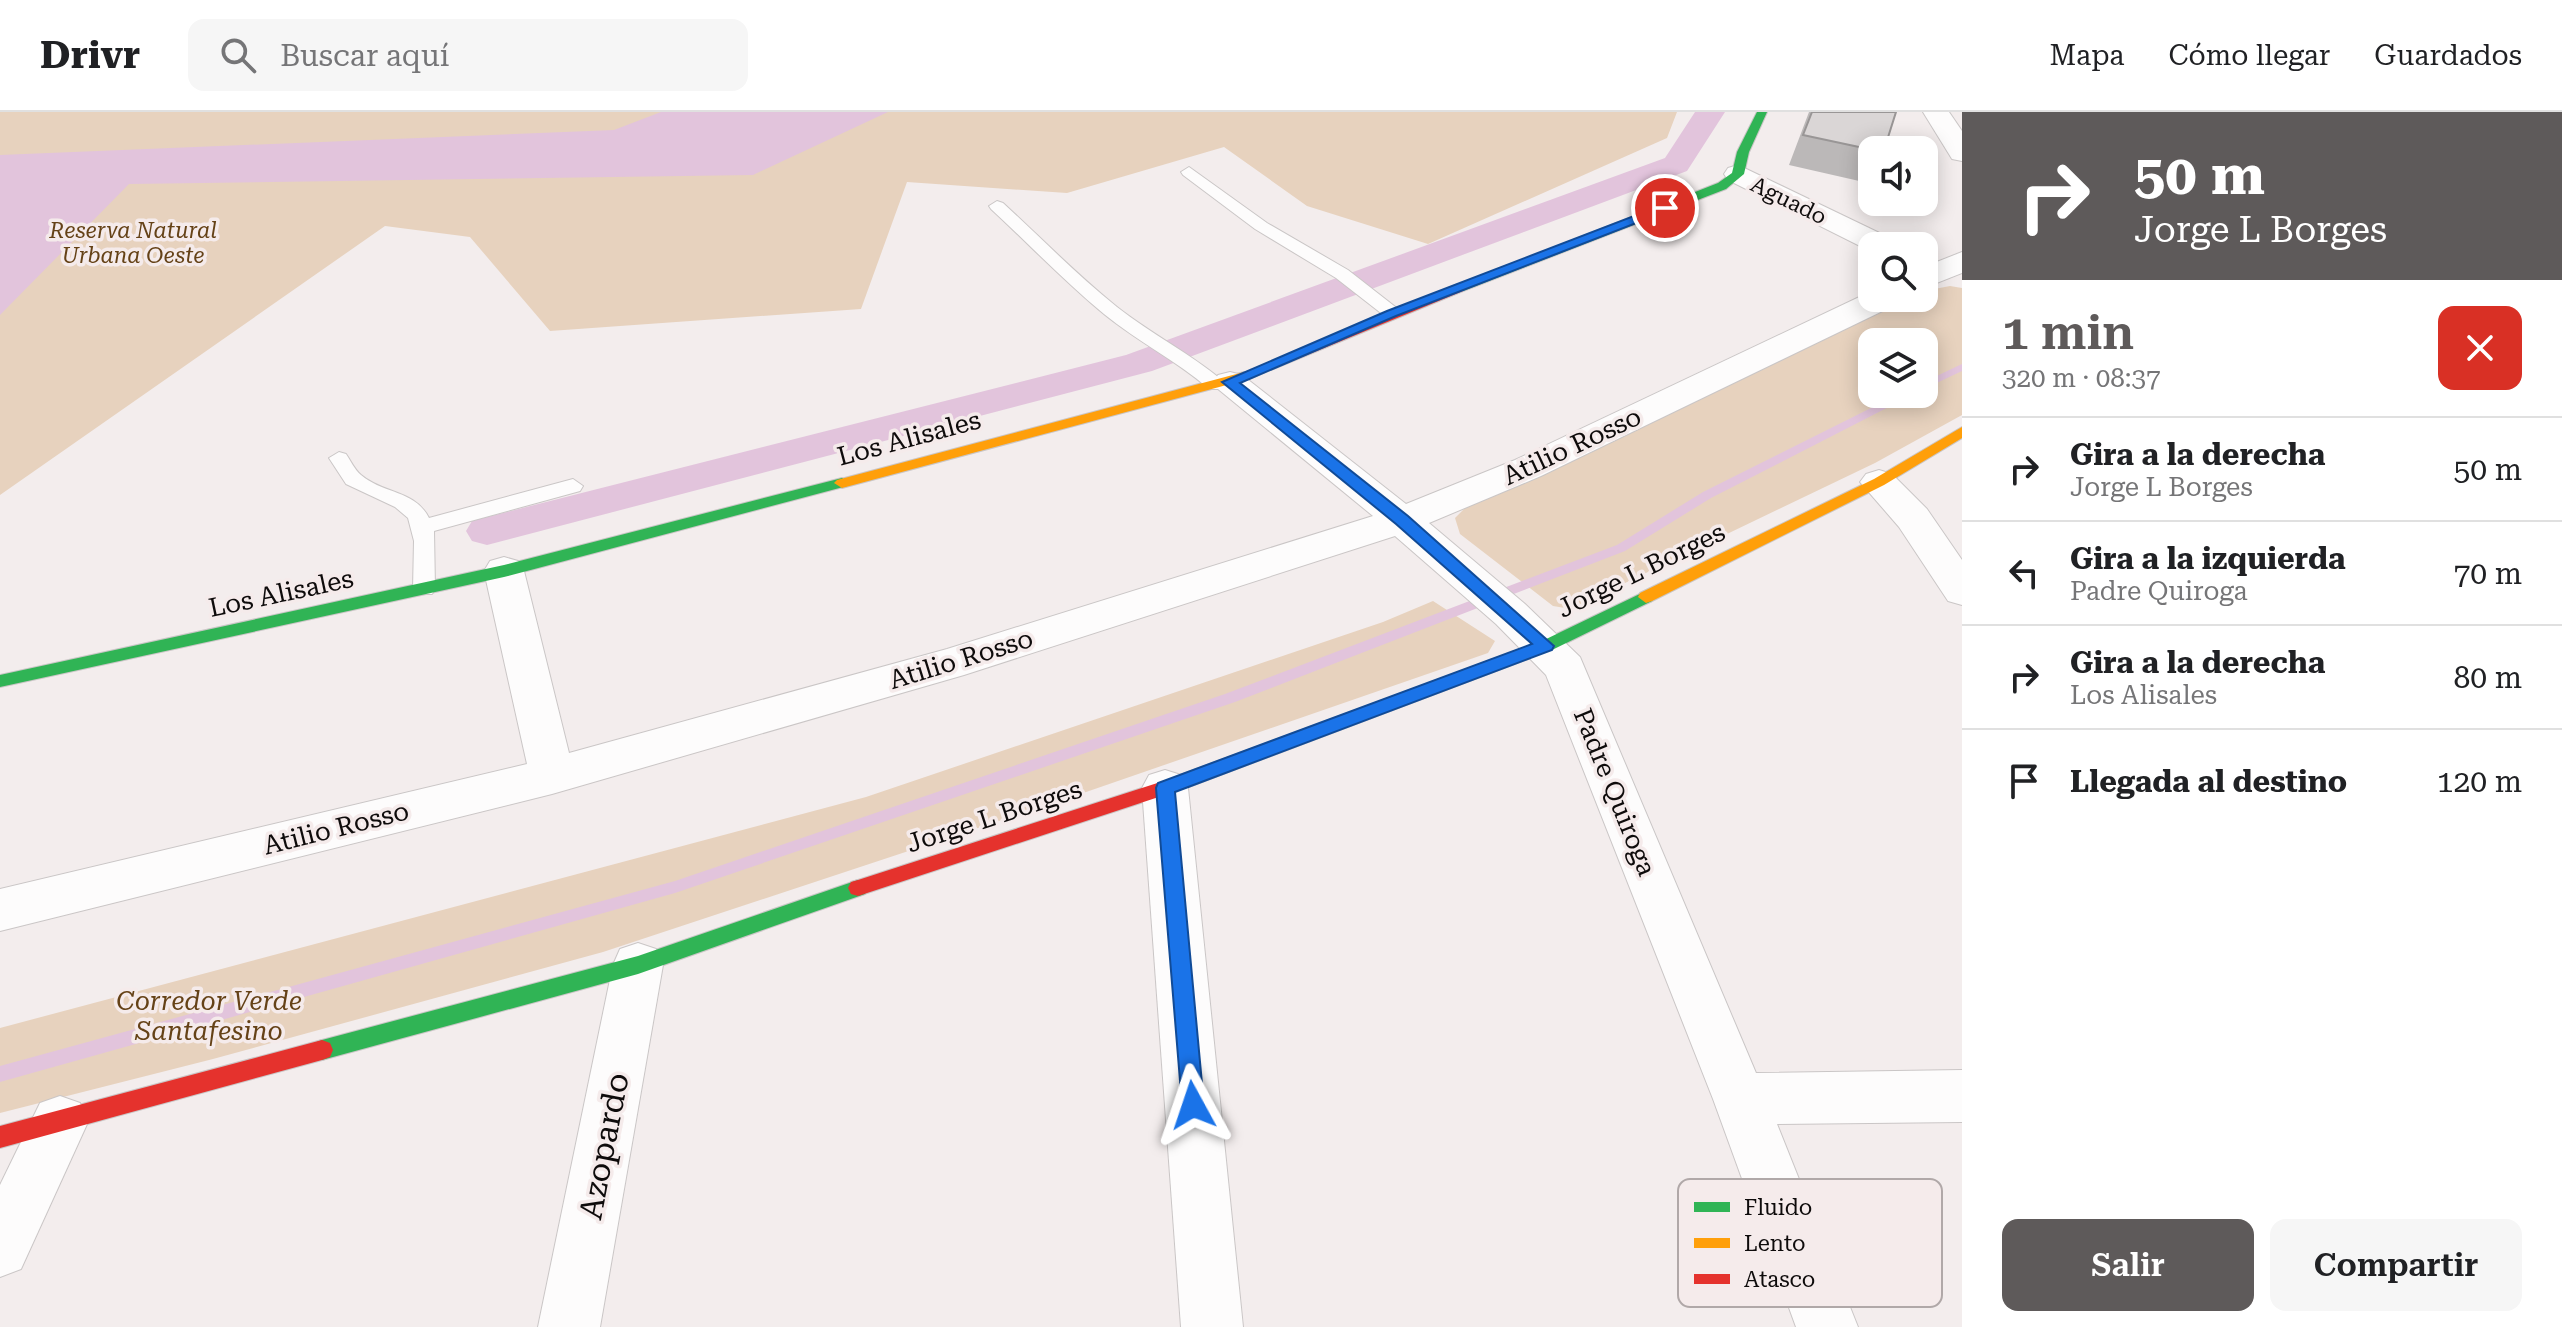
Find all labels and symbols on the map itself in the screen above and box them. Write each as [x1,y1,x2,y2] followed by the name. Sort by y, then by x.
[1747,171,1831,229] street label: Aguado
[1631,174,1699,242] pin
[48,218,217,268] park label: Reserva Natural Urbana Oeste
[1498,401,1646,491] street label: Atilio Rosso
[834,404,984,472] street label: Los Alisales
[1552,516,1730,624] street label: Jorge L Borges
[206,563,356,623] street label: Los Alisales
[885,623,1037,695] street label: Atilio Rosso
[1568,704,1662,880] street label: Padre Quiroga
[902,774,1086,858] street label: Jorge L Borges
[260,795,412,861] street label: Atilio Rosso
[116,986,302,1046] park label: Corredor Verde Santafesino
[1151,1063,1235,1147] position arrow
[571,1070,637,1222] street label: Azopardo
[1678,1179,1942,1307] legend
[1744,1195,1812,1220] text: Fluido
[1744,1231,1806,1256] text: Lento
[1744,1267,1815,1292] text: Atasco

